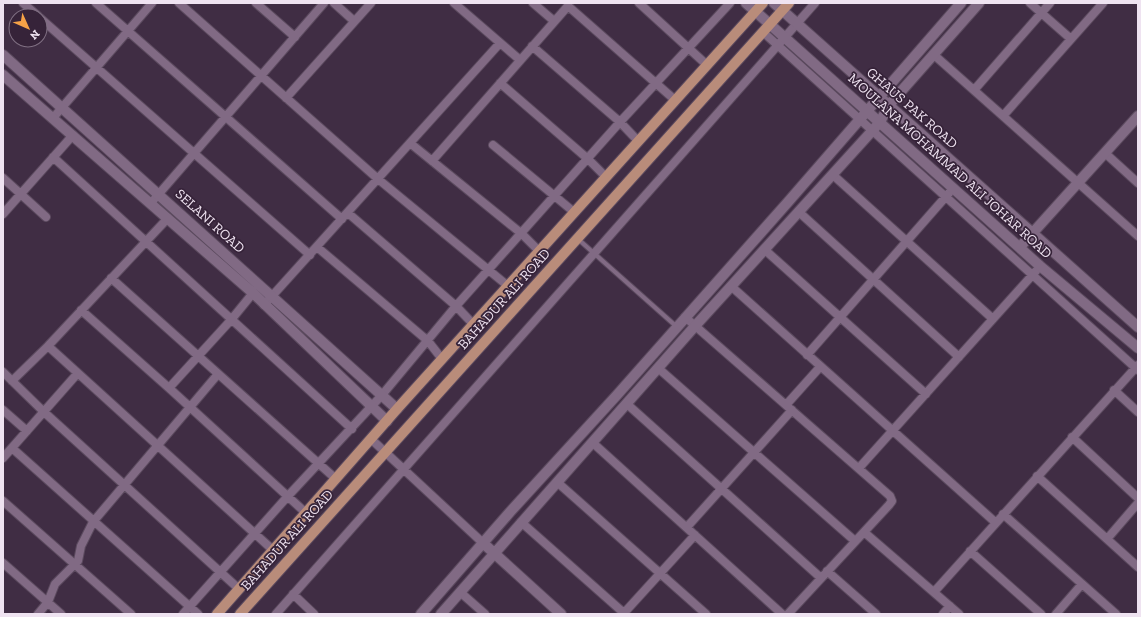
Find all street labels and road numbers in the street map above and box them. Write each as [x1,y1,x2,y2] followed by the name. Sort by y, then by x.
[863,64,961,152] street label: GHAUS PAK ROAD
[845,70,1055,262] street label: MOULANA MOHAMMAD ALI JOHAR ROAD
[172,185,248,257] street label: SELANI ROAD
[454,245,554,353] street label: BAHADUR ALI ROAD
[237,486,337,594] street label: BAHADUR ALI ROAD

